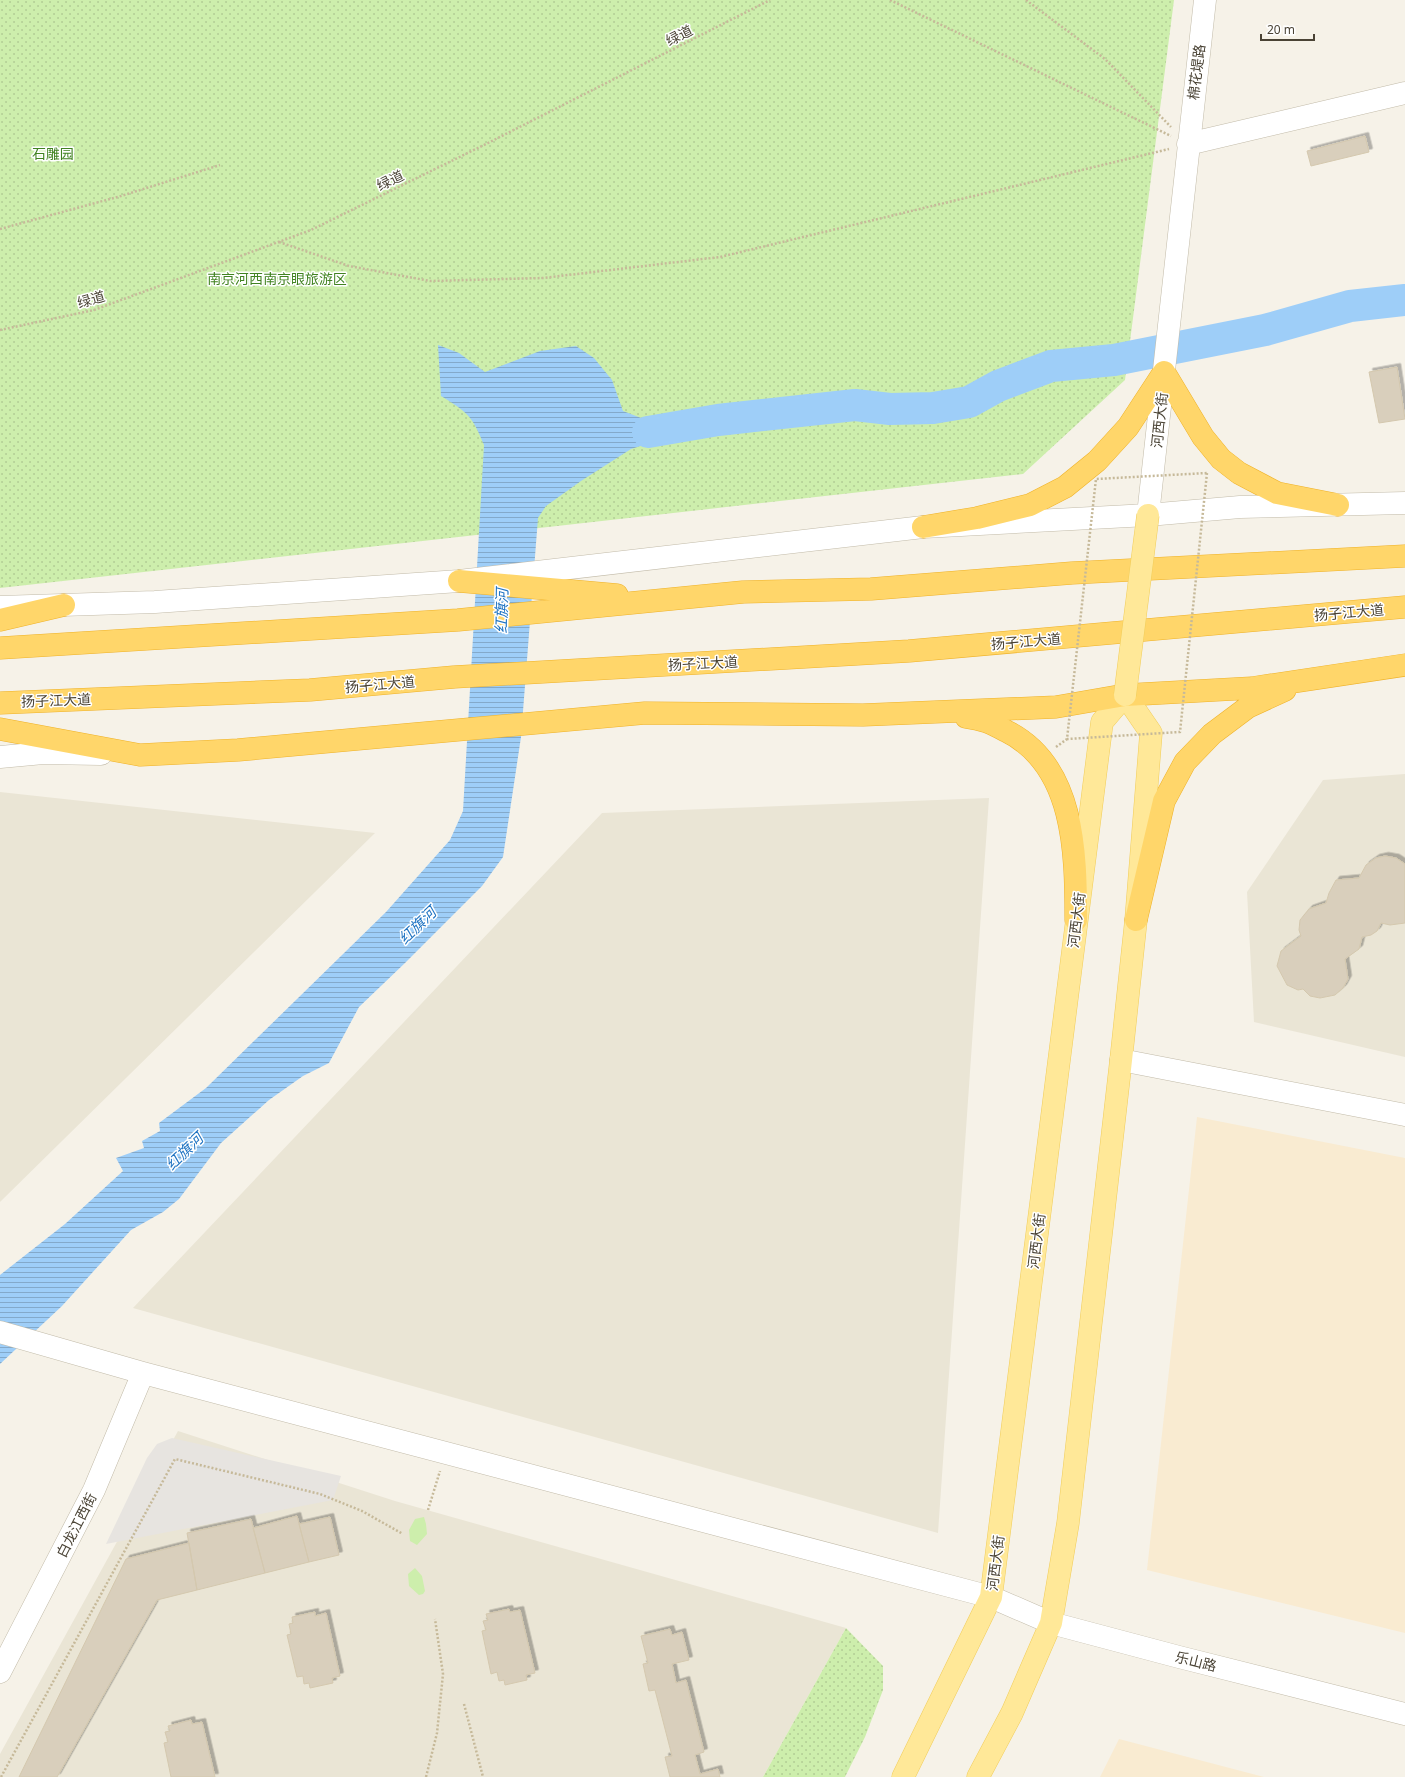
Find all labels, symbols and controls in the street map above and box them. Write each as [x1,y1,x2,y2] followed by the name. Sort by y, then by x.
[1261,16,1314,42] scale bar
[662,20,696,50] street label: 绿道
[1267,21,1295,38] text: 20 m
[1183,43,1209,101] street label: 棉花堤路
[32,144,74,163] park label: 石雕园
[373,165,407,195] street label: 绿道
[207,269,347,288] park label: 南京河西南京眼旅游区
[75,286,107,312] street label: 绿道
[1147,391,1171,449] street label: 河西大街
[491,585,511,634] water label: 红旗河
[1313,599,1385,625] street label: 扬子江大道
[990,628,1062,654] street label: 扬子江大道
[668,652,738,674] street label: 扬子江大道
[344,671,416,697] street label: 扬子江大道
[21,689,91,711] street label: 扬子江大道
[1063,891,1089,949] street label: 河西大街
[394,900,442,948] water label: 红旗河
[161,1126,209,1174] water label: 红旗河
[1023,1212,1049,1270] street label: 河西大街
[52,1490,100,1560] street label: 白龙江西街
[982,1534,1008,1592] street label: 河西大街
[1173,1647,1219,1675] street label: 乐山路

